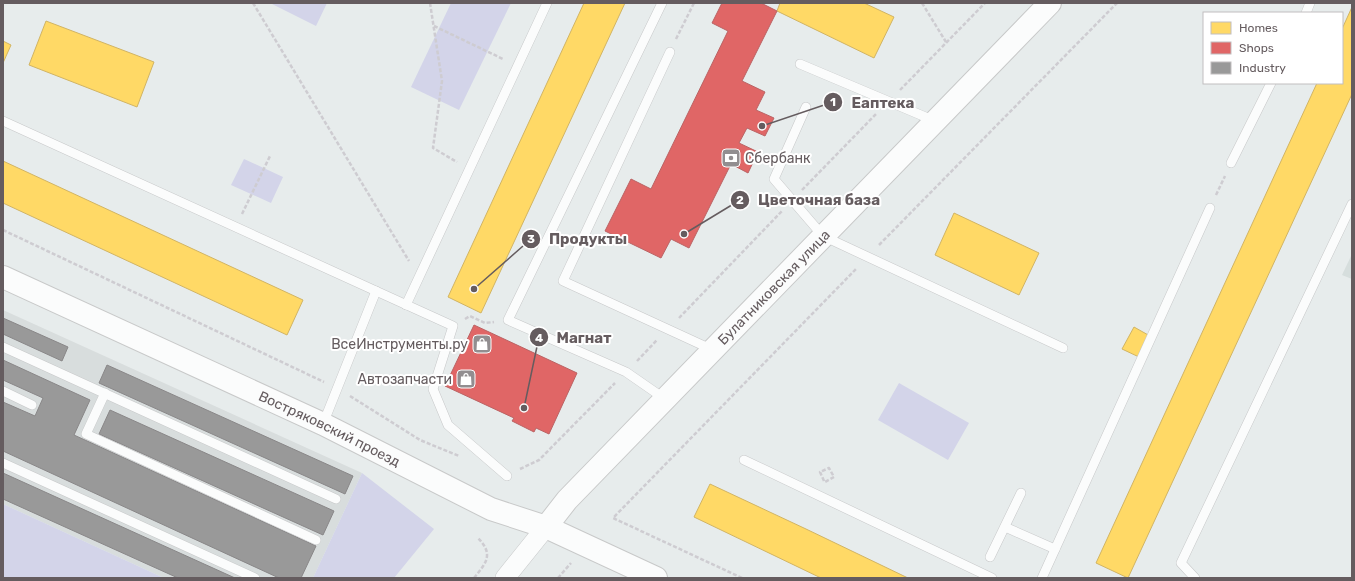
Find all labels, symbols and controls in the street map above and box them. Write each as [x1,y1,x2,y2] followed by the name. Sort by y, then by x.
[1203,12,1343,84] legend
[1239,21,1278,35] text: Homes
[1239,41,1274,55] text: Shops
[1239,61,1286,75] text: Industry
[823,89,922,116] callout: Еаптека
[852,94,915,112] text: Еаптека
[830,95,836,109] text: 1
[720,147,742,169] bank icon: Сбербанк
[745,150,811,167] place label: Сбербанк
[730,186,888,213] callout: Цветочная база
[758,191,880,209] text: Цветочная база
[736,193,744,207] text: 2
[521,225,635,252] callout: Продукты
[714,226,834,348] street label: Булатниковская улица
[549,230,627,248] text: Продукты
[527,232,535,246] text: 3
[529,324,619,351] callout: Магнат
[557,329,612,347] text: Магнат
[535,331,543,345] text: 4
[471,333,493,355] shop icon: ВсеИнструменты.ру
[331,336,468,353] place label: ВсеИнструменты.ру
[455,368,477,390] shop icon: Автозапчасти
[358,371,452,388] place label: Автозапчасти
[256,387,403,470] street label: Востряковский проезд

